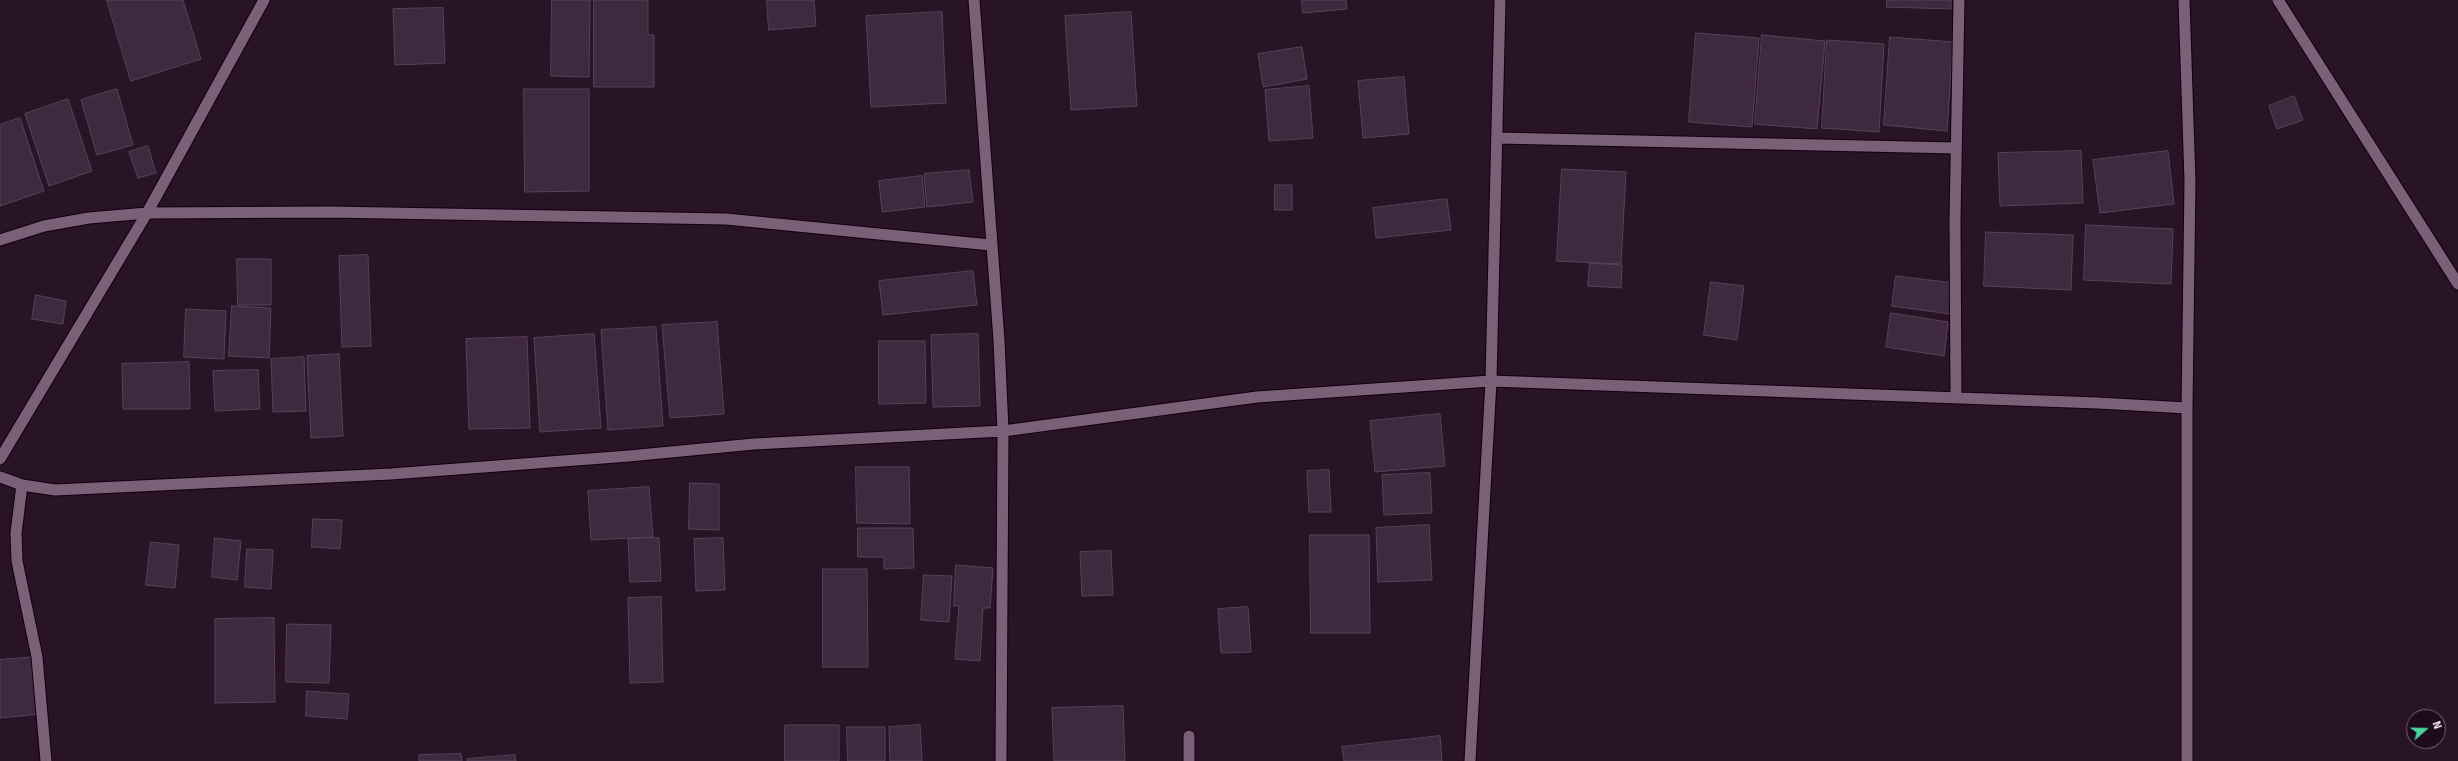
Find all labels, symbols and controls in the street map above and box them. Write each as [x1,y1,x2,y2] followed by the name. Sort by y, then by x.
[2406,709,2446,749] north arrow
[2429,719,2444,731] text: N

